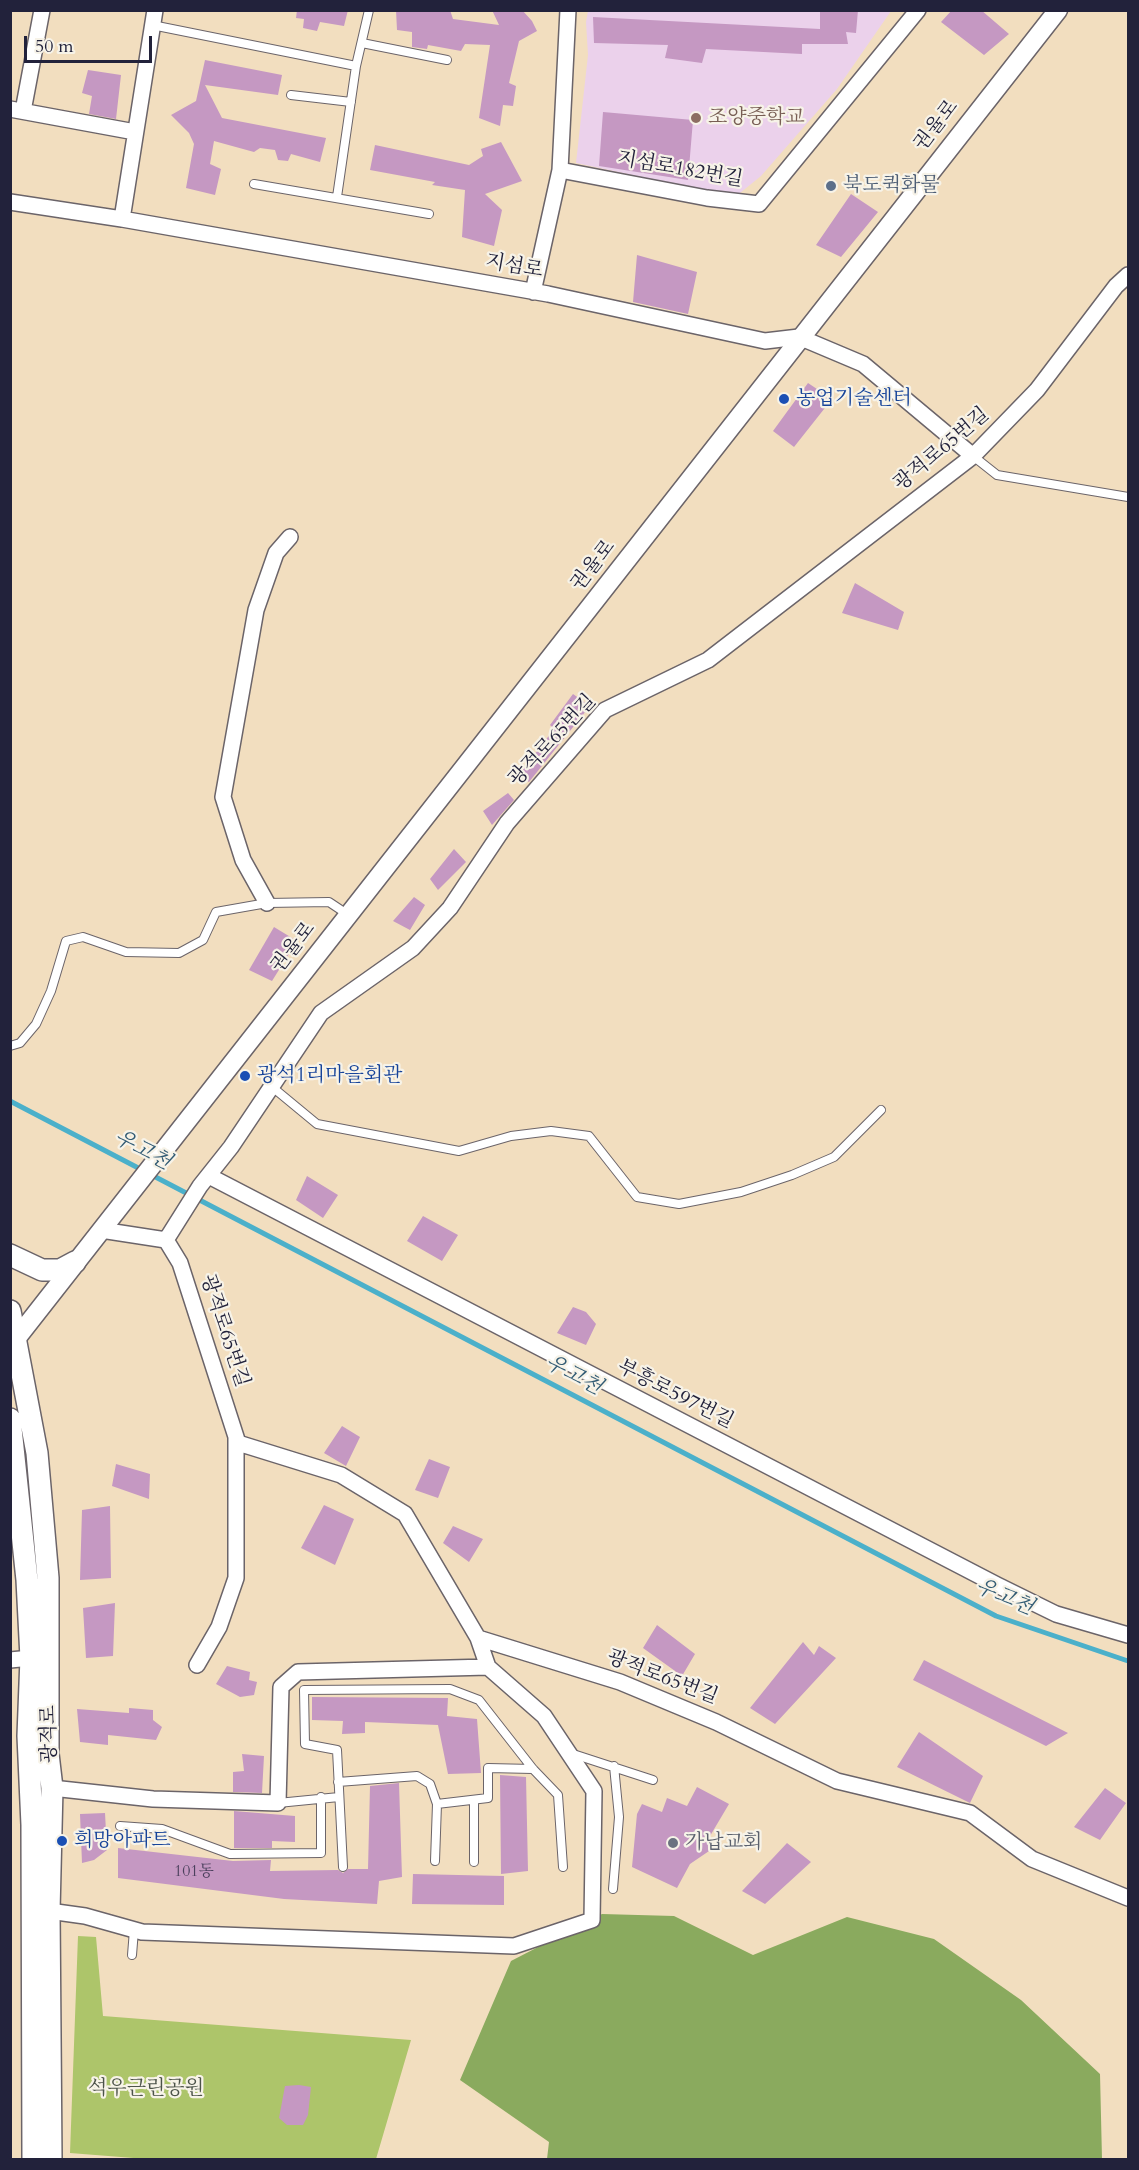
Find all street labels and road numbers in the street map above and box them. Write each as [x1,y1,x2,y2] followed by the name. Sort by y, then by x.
[910,96,964,156] street label: 권율로
[615,147,745,193] street label: 지섬로182번길
[483,250,545,284] street label: 지섬로
[889,403,995,497] street label: 광적로65번길
[567,536,621,596] street label: 권율로
[504,690,602,792] street label: 광적로65번길
[267,918,321,978] street label: 권율로
[194,1272,254,1390] street label: 광적로65번길
[613,1355,737,1435] street label: 부흥로597번길
[603,1646,721,1710] street label: 광적로65번길
[37,1705,63,1763] street label: 광적로

